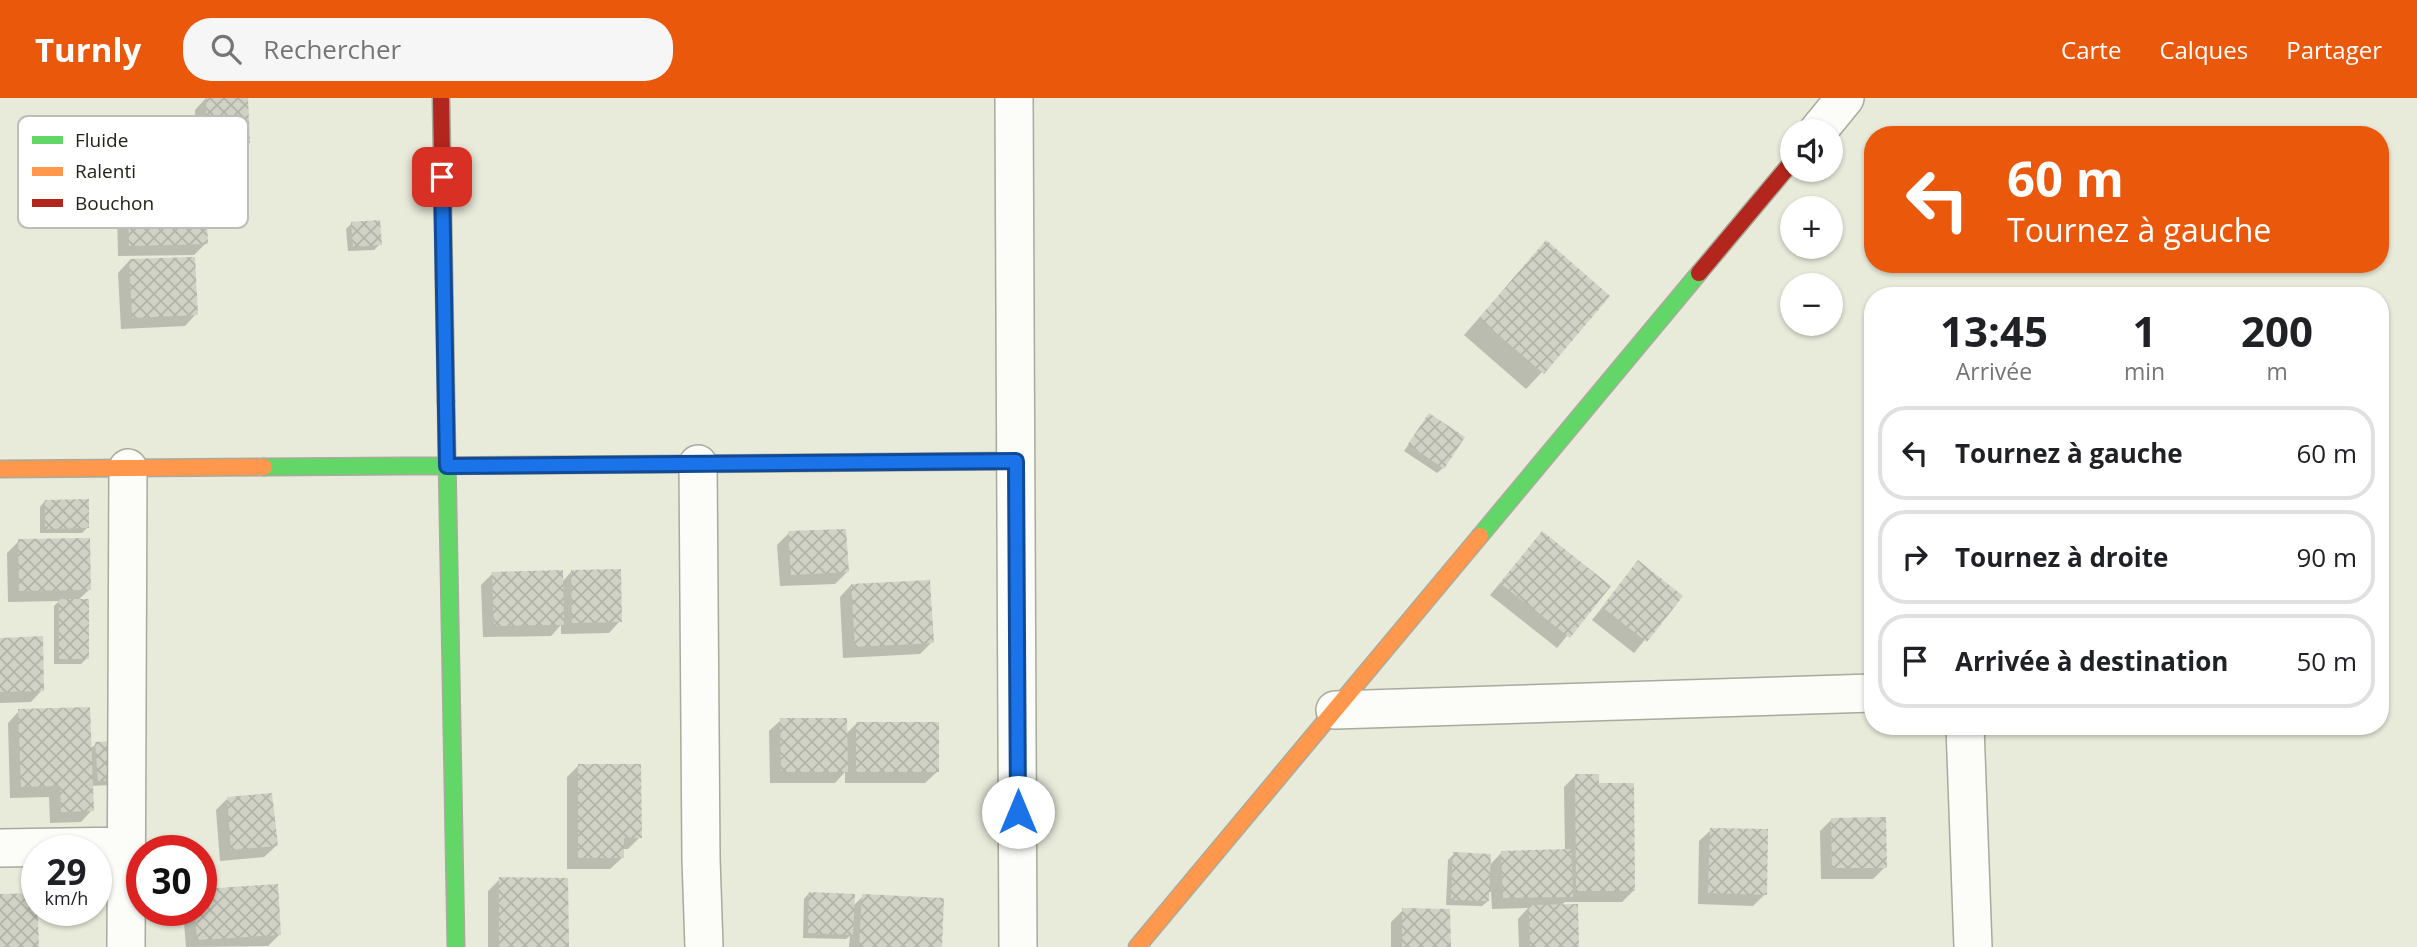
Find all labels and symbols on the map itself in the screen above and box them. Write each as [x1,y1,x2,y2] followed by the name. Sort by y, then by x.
[18,116,248,228] legend
[75,127,128,153] text: Fluide
[412,147,472,207] pin
[75,158,136,184] text: Ralenti
[75,190,154,216] text: Bouchon
[981,775,1055,849] position arrow
[126,835,217,926] speed limit sign: 30

